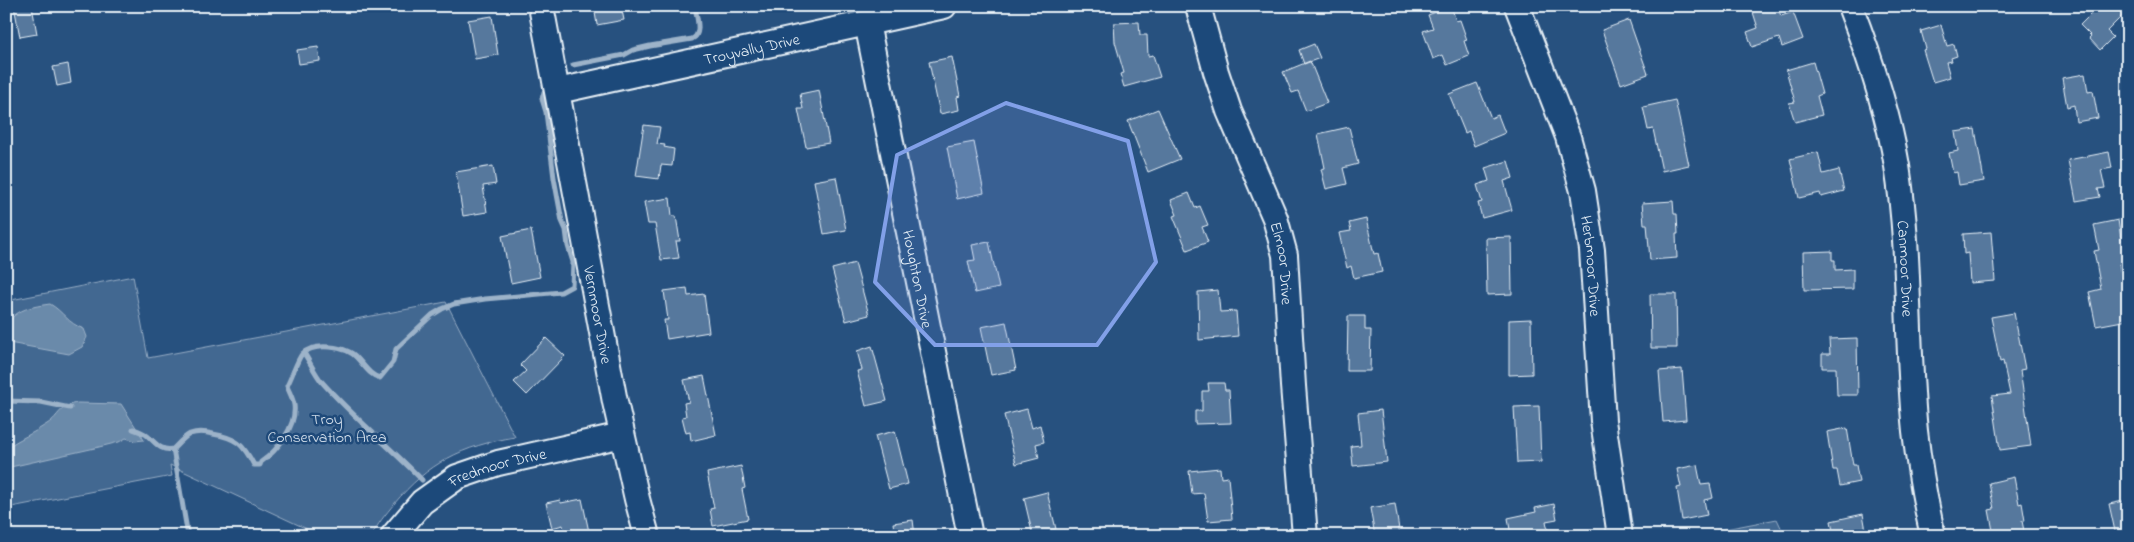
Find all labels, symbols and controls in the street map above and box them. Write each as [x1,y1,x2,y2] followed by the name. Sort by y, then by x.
[701,28,803,73] street label: Troyvally Drive
[1573,214,1606,318] street label: Herbmoor Drive
[1263,219,1298,306] street label: Elmoor Drive
[1890,219,1919,318] street label: Canmoor Drive
[895,228,938,331] street label: Houghton Drive
[576,263,618,367] street label: Vernmoor Drive
[267,408,387,450] park label: Troy Conservation Area
[443,442,550,495] street label: Fredmoor Drive

